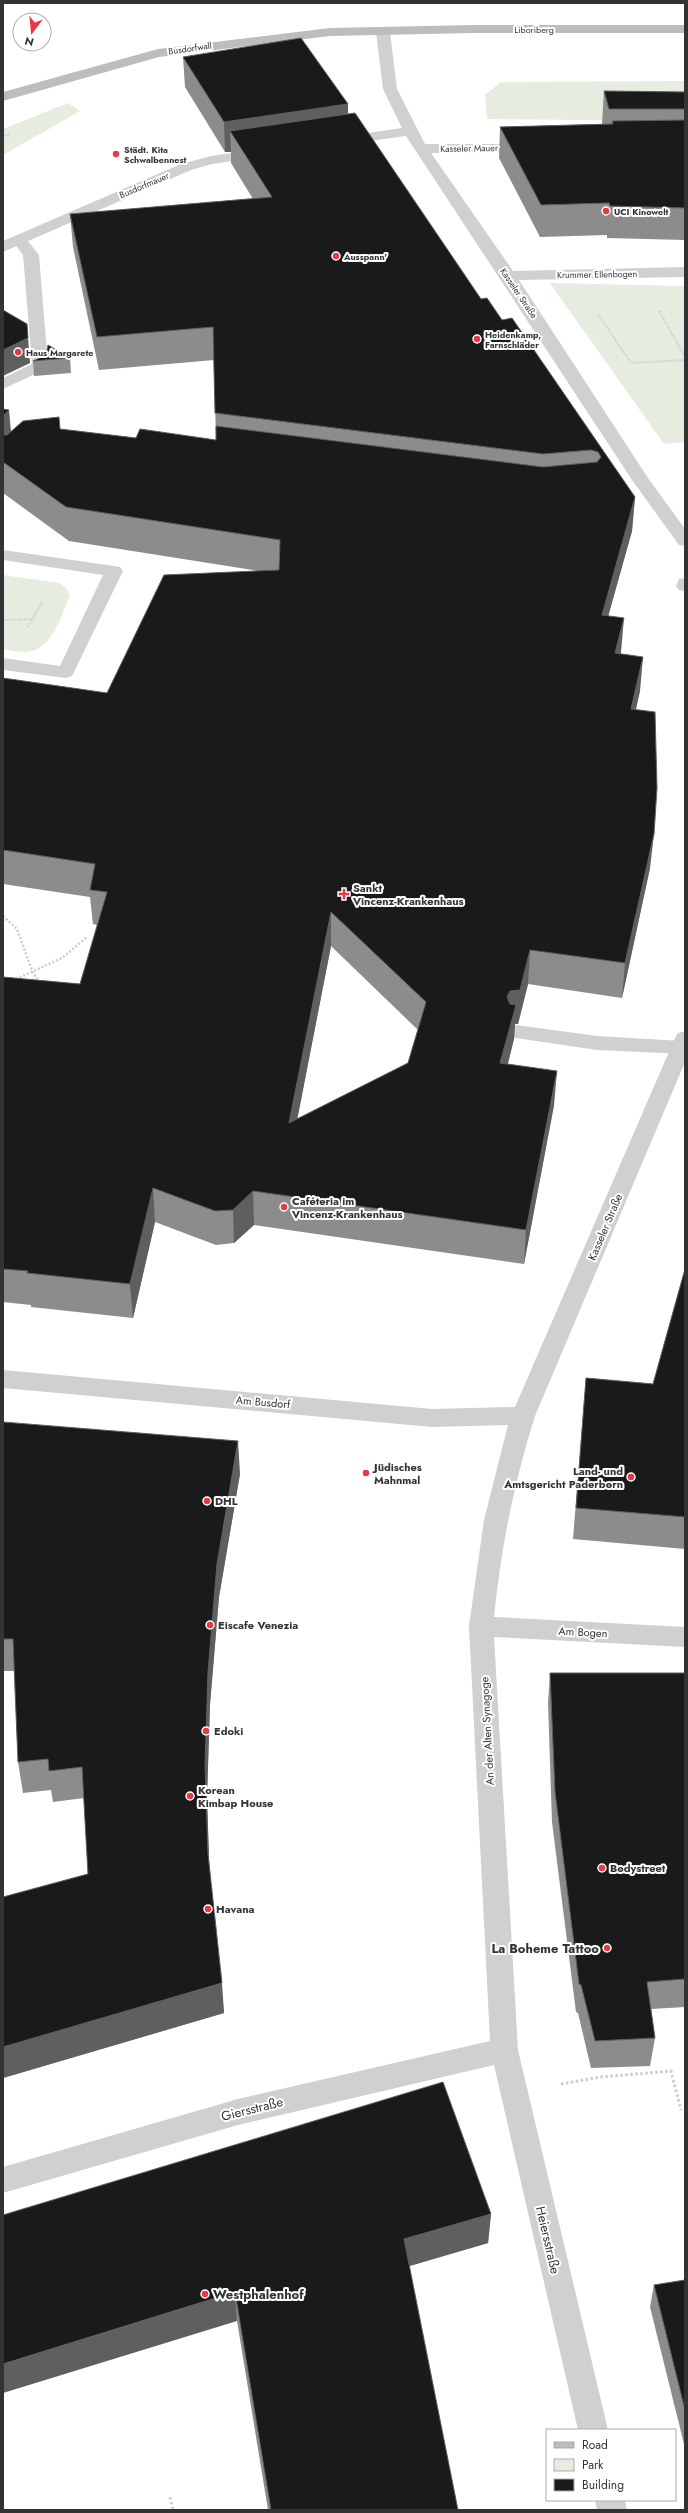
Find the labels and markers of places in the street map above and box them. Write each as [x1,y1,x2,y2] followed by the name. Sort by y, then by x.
[124,143,187,166] place label: Städt. Kita Schwalbennest
[111,149,121,159] marker: Städt. Kita Schwalbennest
[614,205,669,218] place label: UCI Kinowelt
[601,206,611,216] marker: UCI Kinowelt
[343,250,387,263] place label: Ausspann'
[331,251,341,261] marker: Ausspann'
[485,328,541,351] place label: Heidenkamp, Farnschläder
[472,334,482,344] marker: Heidenkamp, Farnschläder
[26,346,93,359] place label: Haus Margarete
[13,347,23,357] marker: Haus Margarete
[352,880,464,909] place label: Sankt Vincenz-Krankenhaus
[338,888,350,900] marker: Sankt Vincenz-Krankenhaus
[291,1193,403,1222] place label: Caféteria im Vincenz-Krankenhaus
[279,1202,289,1212] marker: Caféteria im Vincenz-Krankenhaus
[372,1459,422,1488] place label: Jüdisches Mahnmal
[503,1463,623,1492] place label: Land- und Amtsgericht Paderborn
[361,1468,371,1478] marker: Jüdisches Mahnmal
[626,1472,636,1482] marker: Land- und Amtsgericht Paderborn
[215,1493,238,1509] place label: DHL
[202,1496,212,1506] marker: DHL
[218,1617,298,1633] place label: Eiscafe Venezia
[205,1620,215,1630] marker: Eiscafe Venezia
[214,1723,243,1739] place label: Edoki
[201,1726,211,1736] marker: Edoki
[198,1782,273,1811] place label: Korean Kimbap House
[185,1791,195,1801] marker: Korean Kimbap House
[610,1860,666,1876] place label: Bodystreet
[597,1863,607,1873] marker: Bodystreet
[216,1901,255,1917] place label: Havana
[203,1904,213,1914] marker: Havana
[491,1939,599,1958] place label: La Boheme Tattoo
[602,1943,612,1953] marker: La Boheme Tattoo
[213,2285,304,2304] place label: Westphalenhof
[200,2289,210,2299] marker: Westphalenhof

